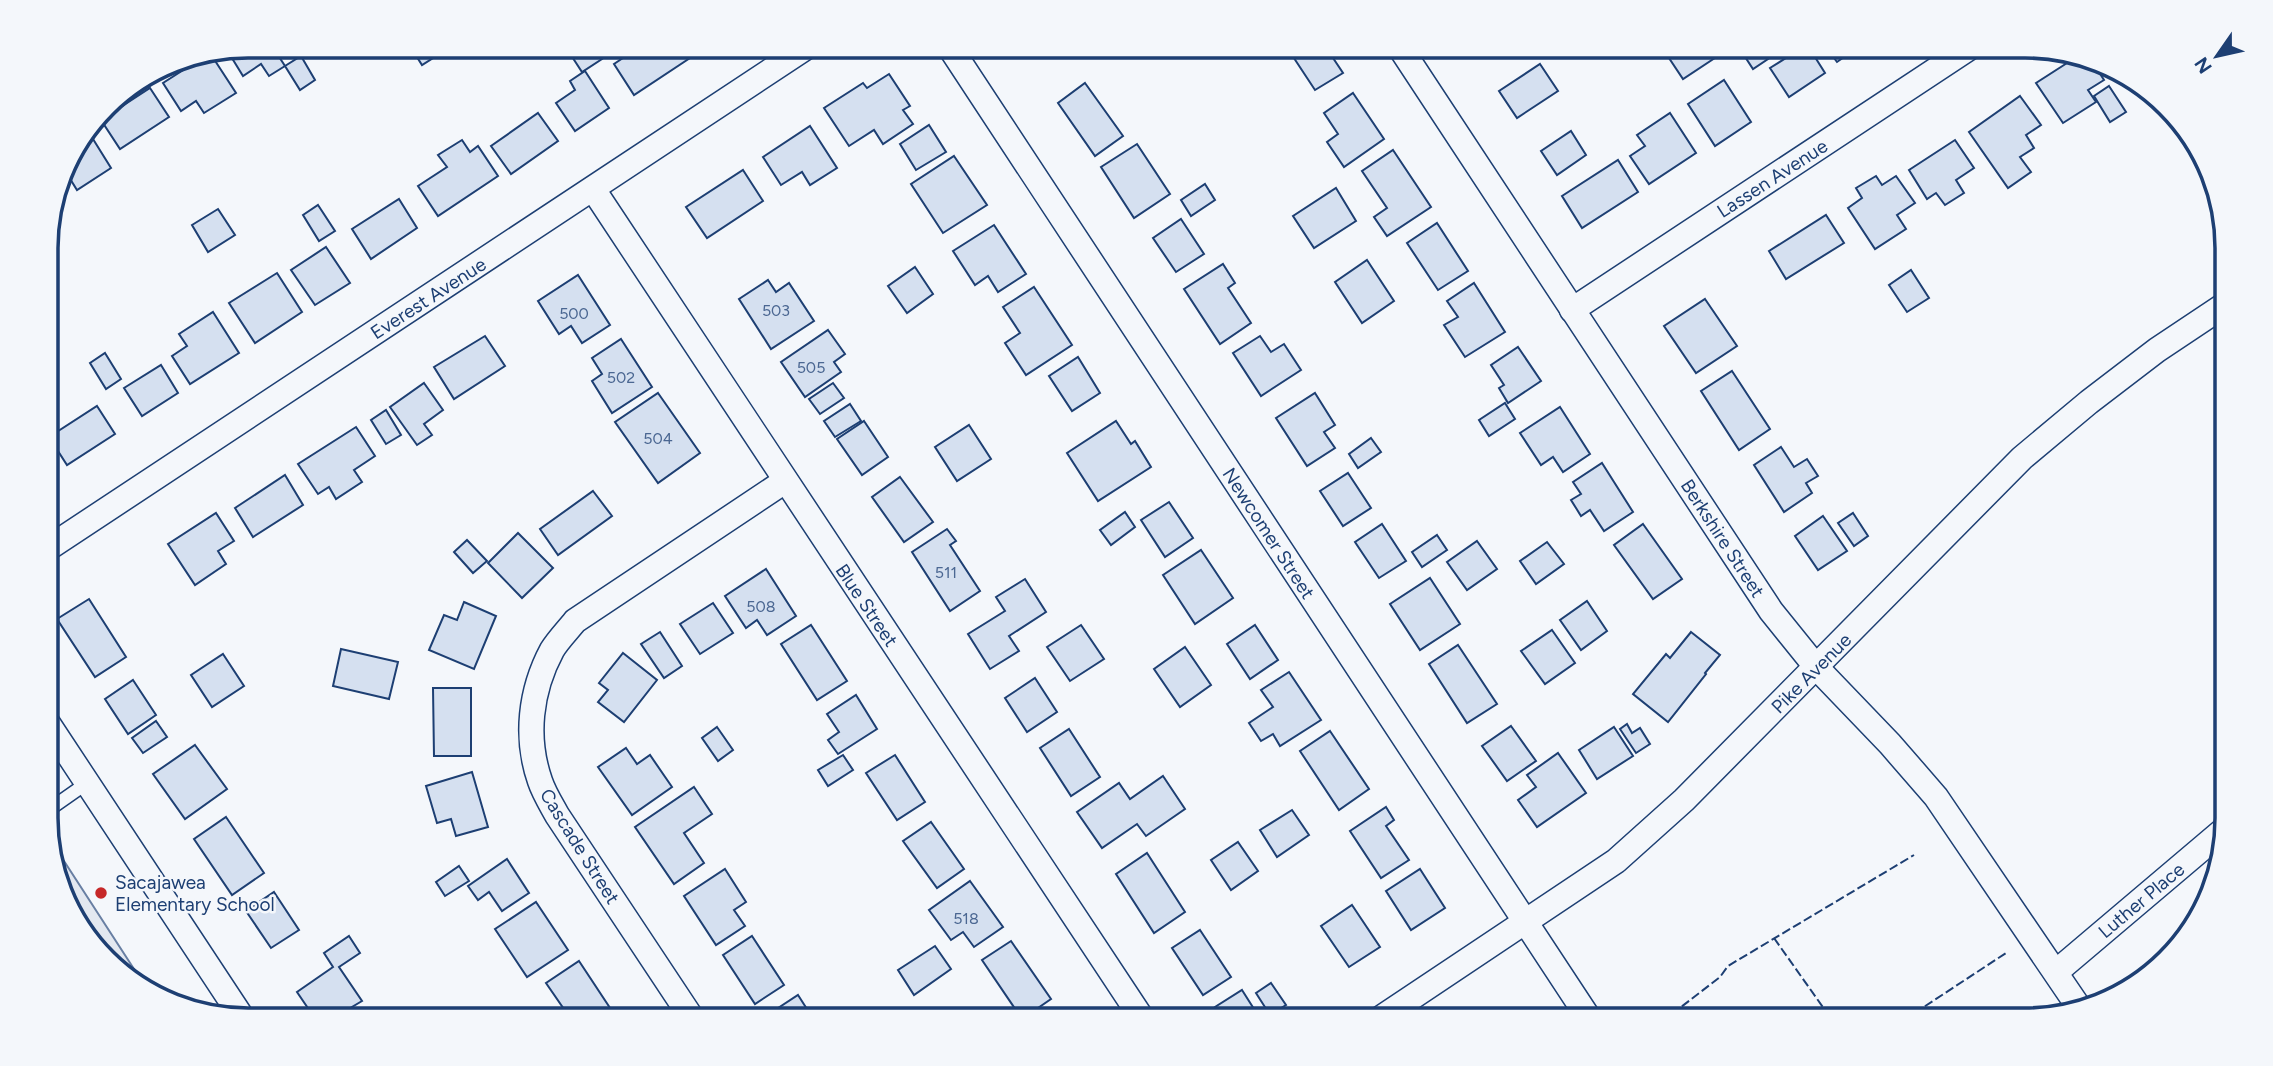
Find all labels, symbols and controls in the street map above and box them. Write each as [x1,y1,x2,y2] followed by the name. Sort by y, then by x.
[2182,21,2252,91] north arrow
[2190,53,2217,78] text: N
[1713,134,1832,223] street label: Lassen Avenue
[366,253,490,344] street label: Everest Avenue
[762,301,790,320] house number: 503
[559,304,589,323] house number: 500
[797,358,825,377] house number: 505
[607,368,635,387] house number: 502
[643,429,673,448] house number: 504
[1218,463,1320,603] street label: Newcomer Street
[1676,475,1769,602] street label: Berkshire Street
[831,560,903,651] street label: Blue Street
[935,563,957,582] house number: 511
[746,597,776,616] house number: 508
[1767,629,1856,718] street label: Pike Avenue
[535,784,624,908] street label: Cascade Street
[2094,858,2189,943] street label: Luther Place
[115,871,275,916] place label: Sacajawea Elementary School
[93,885,109,901] marker: Sacajawea Elementary School
[953,909,979,928] house number: 518

